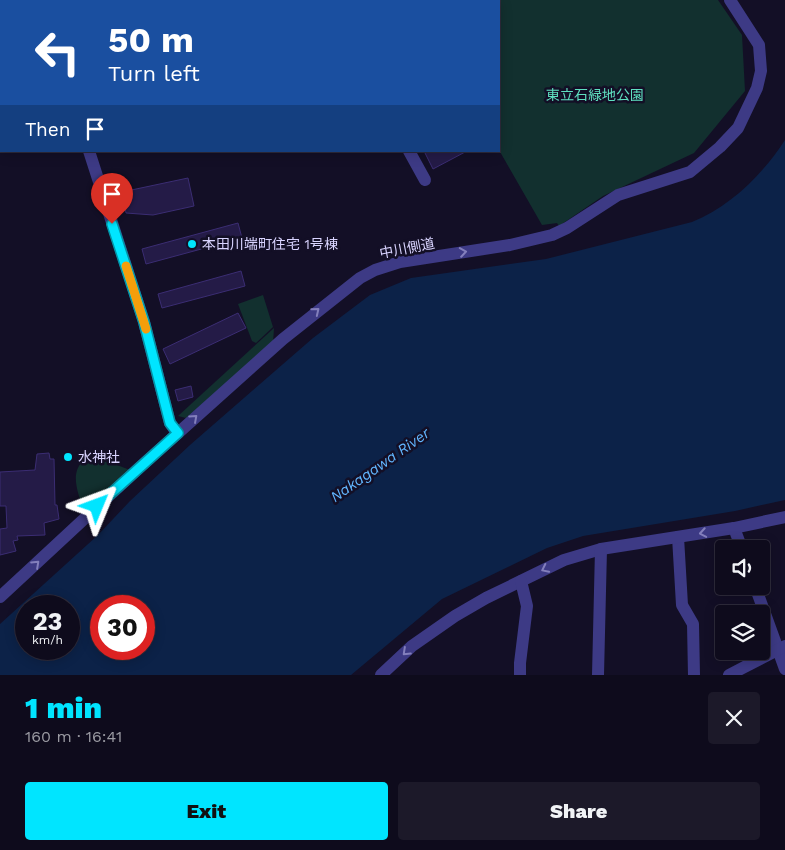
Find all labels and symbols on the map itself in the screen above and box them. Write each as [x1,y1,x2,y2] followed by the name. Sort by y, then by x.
[546,87,644,103] park label: 東立石緑地公園
[91,173,133,224] pin
[378,235,436,261] street label: 中川側道
[202,236,338,252] place label: 本田川端町住宅 1号棟
[186,238,198,250] marker: 本田川端町住宅 1号棟
[459,248,468,258] one-way arrow
[310,309,319,317] one-way arrow
[188,415,197,424] one-way arrow
[327,423,434,506] water label: Nakagawa River
[78,449,120,465] place label: 水神社
[62,451,74,463] marker: 水神社
[70,479,122,531] position arrow
[699,528,707,538] one-way arrow
[31,561,40,570] one-way arrow
[541,563,550,573] one-way arrow
[90,595,155,660] speed limit sign: 30
[403,646,412,655] one-way arrow

